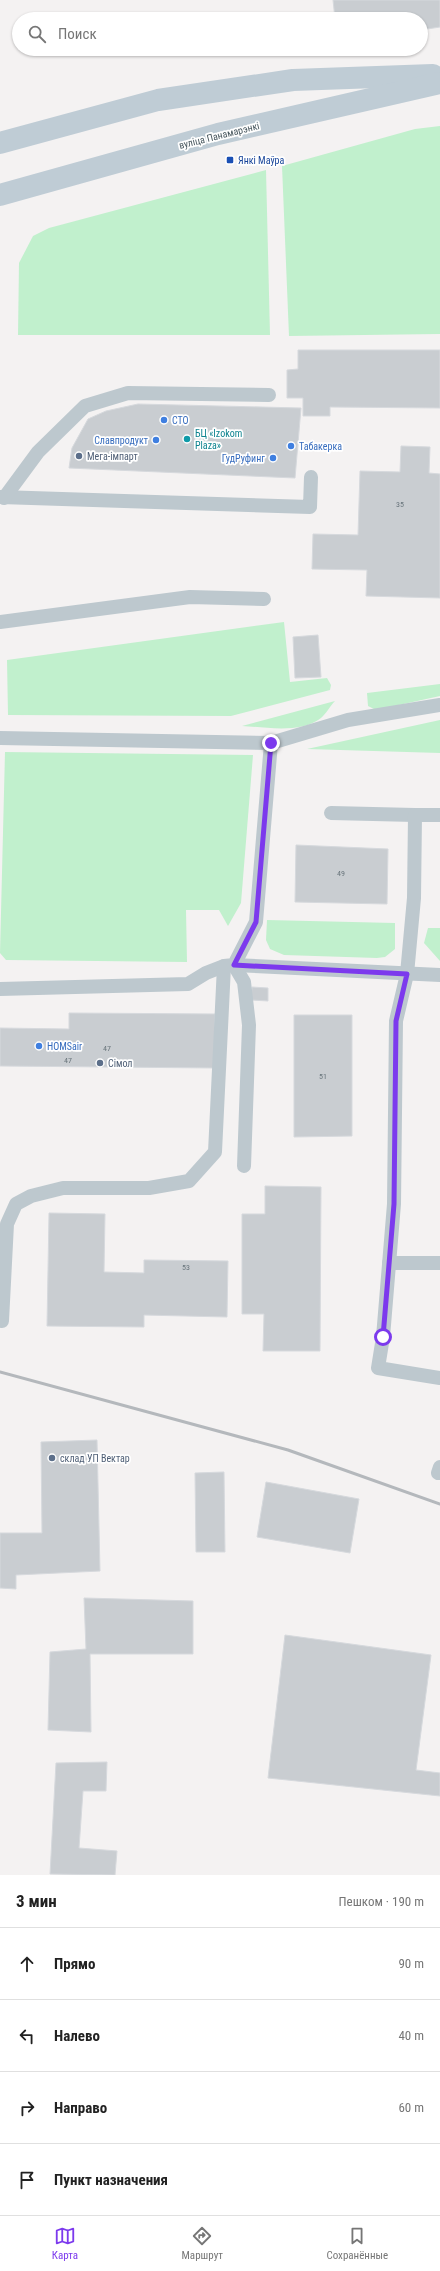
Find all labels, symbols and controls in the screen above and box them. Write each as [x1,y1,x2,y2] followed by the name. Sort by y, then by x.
[12,12,428,56] search box
[26,23,48,45] icon: search
[58,25,97,43] text: Поиск
[178,120,261,151] street label: вуліца Панамарэнкі
[225,155,235,165] marker: Янкі Маўра
[238,155,284,166] place label: Янкі Маўра
[159,415,169,425] marker: СТО
[172,415,189,426] place label: СТО
[195,428,242,451] place label: БЦ «Izokom Plaza»
[182,434,192,444] marker: БЦ «Izokom Plaza»
[94,435,148,446] place label: Славпродукт
[151,435,161,445] marker: Славпродукт
[286,441,296,451] marker: Табакерка
[299,441,342,452] place label: Табакерка
[74,451,84,461] marker: Мега-імпарт
[87,451,138,462] place label: Мега-імпарт
[222,453,265,464] place label: ГудРуфинг
[268,453,278,463] marker: ГудРуфинг
[396,500,404,509] house number: 35
[262,734,280,752] route end
[337,869,345,878] house number: 49
[34,1041,44,1051] marker: HOMSair
[47,1041,82,1052] place label: HOMSair
[103,1044,111,1053] house number: 47
[64,1056,72,1065] house number: 47
[95,1058,105,1068] marker: Сімол
[108,1058,132,1069] place label: Сімол
[319,1072,327,1081] house number: 51
[182,1263,190,1272] house number: 53
[374,1328,392,1346] route start
[47,1453,57,1463] marker: склад УП Вектар
[60,1453,130,1464] place label: склад УП Вектар
[16,1891,57,1911] text: 3 мин
[338,1894,424,1909] text: Пешком · 190 m
[16,1953,38,1975] icon: ahead
[54,1955,95,1973] text: Прямо
[398,1956,424,1971] text: 90 m
[16,2025,38,2047] icon: left
[54,2027,100,2045] text: Налево
[398,2028,424,2043] text: 40 m
[16,2097,38,2119] icon: right
[54,2099,107,2117] text: Направо
[398,2100,424,2115] text: 60 m
[16,2169,38,2191] icon: arrive
[54,2171,168,2189] text: Пункт назначения
[52,2225,78,2262] tab: Карта
[182,2225,223,2262] tab: Маршрут
[326,2225,388,2262] tab: Сохранённые

